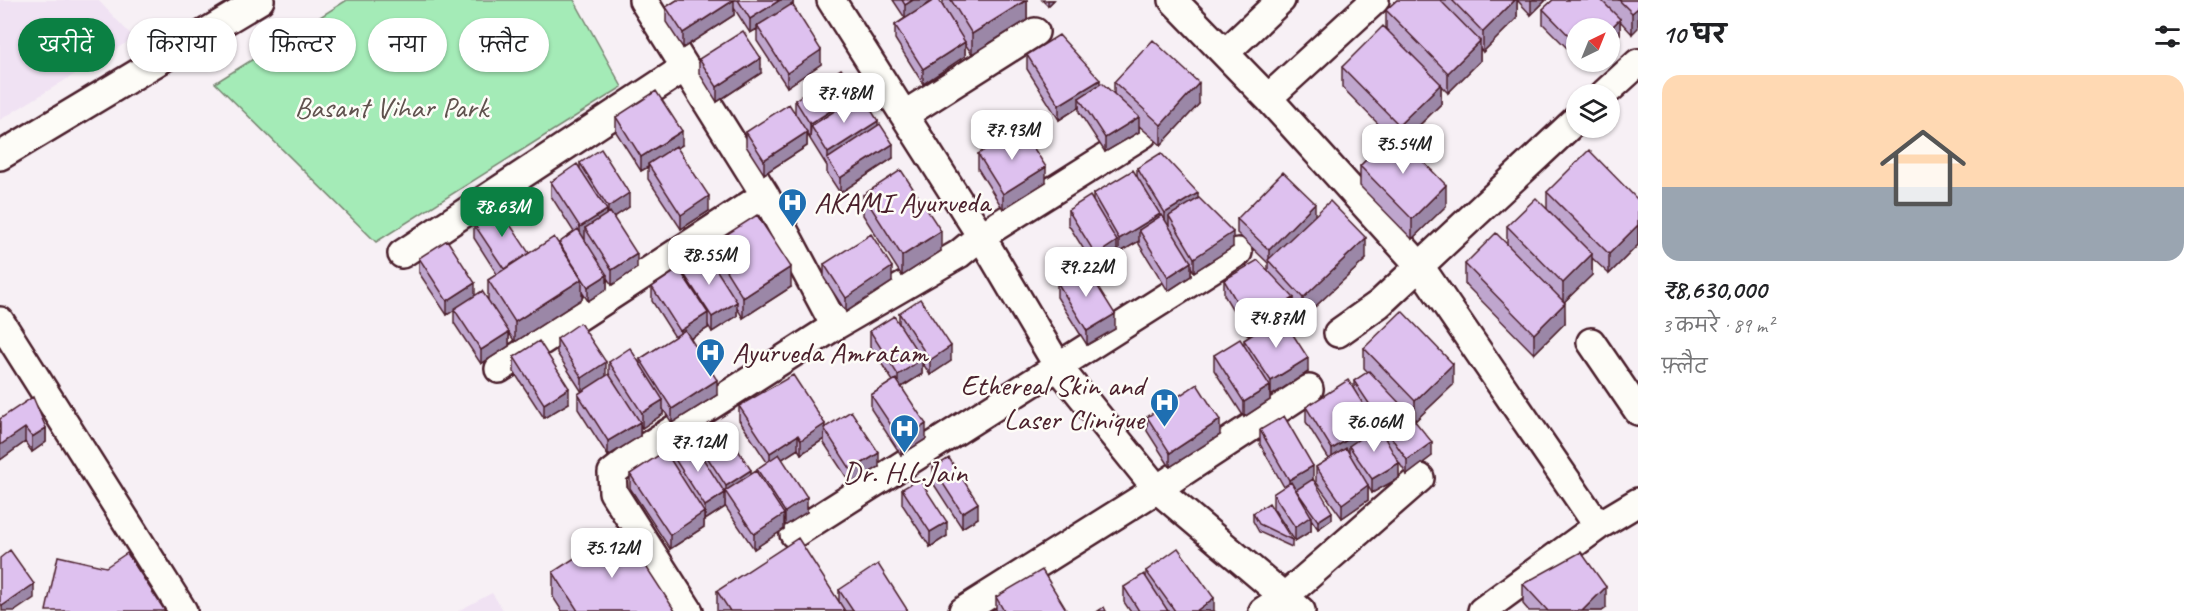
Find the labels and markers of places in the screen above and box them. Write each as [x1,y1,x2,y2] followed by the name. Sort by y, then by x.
[795,73,893,124] pin: ₹7.48M
[963,110,1061,161] pin: ₹7.93M
[1354,124,1452,175] pin: ₹5.54M
[814,183,992,221] place label: AKAMI Ayurveda
[777,186,809,228] hospital icon: AKAMI Ayurveda
[453,187,551,238] pin: ₹8.63M
[660,235,758,286] pin: ₹8.55M
[1037,247,1135,298] pin: ₹9.22M
[1227,298,1325,349] pin: ₹4.87M
[732,333,929,371] place label: Ayurveda Amratam
[695,336,727,378] hospital icon: Ayurveda Amratam
[960,366,1148,438] place label: Ethereal Skin and Laser Clinique
[1149,386,1181,428] hospital icon: Ethereal Skin and Laser Clinique
[1325,402,1423,453] pin: ₹6.06M
[889,412,921,454] hospital icon: Dr. H.L.Jain
[649,422,747,473] pin: ₹7.12M
[843,453,969,491] place label: Dr. H.L.Jain
[563,528,661,579] pin: ₹5.12M

